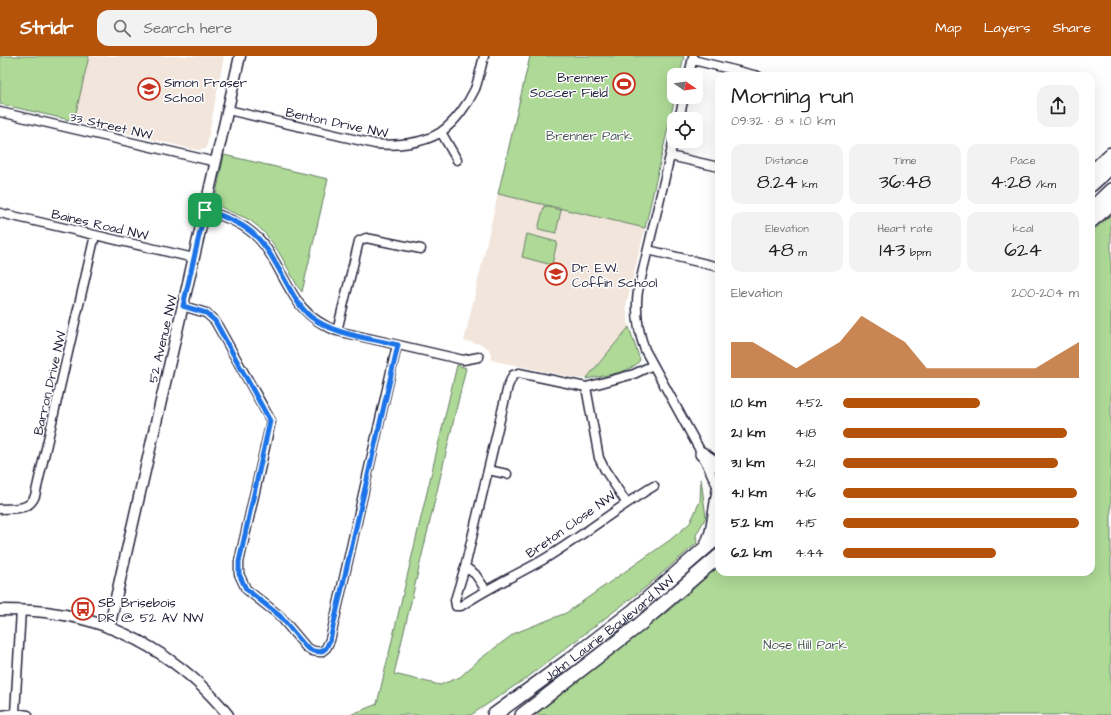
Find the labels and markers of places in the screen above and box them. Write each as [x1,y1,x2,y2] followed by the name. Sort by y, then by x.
[530,69,608,102] place label: Brenner Soccer Field
[611,71,637,97] sports icon: Brenner Soccer Field
[164,74,247,107] place label: Simon Fraser School
[136,76,162,102] school or university icon: Simon Fraser School
[188,193,222,227] pin
[572,259,657,292] place label: Dr. E.W. Coffin School
[543,261,569,287] school or university icon: Dr. E.W. Coffin School
[98,594,204,627] place label: SB Brisebois DR @ 52 AV NW
[70,596,96,622] bus stop icon: SB Brisebois DR @ 52 AV NW

